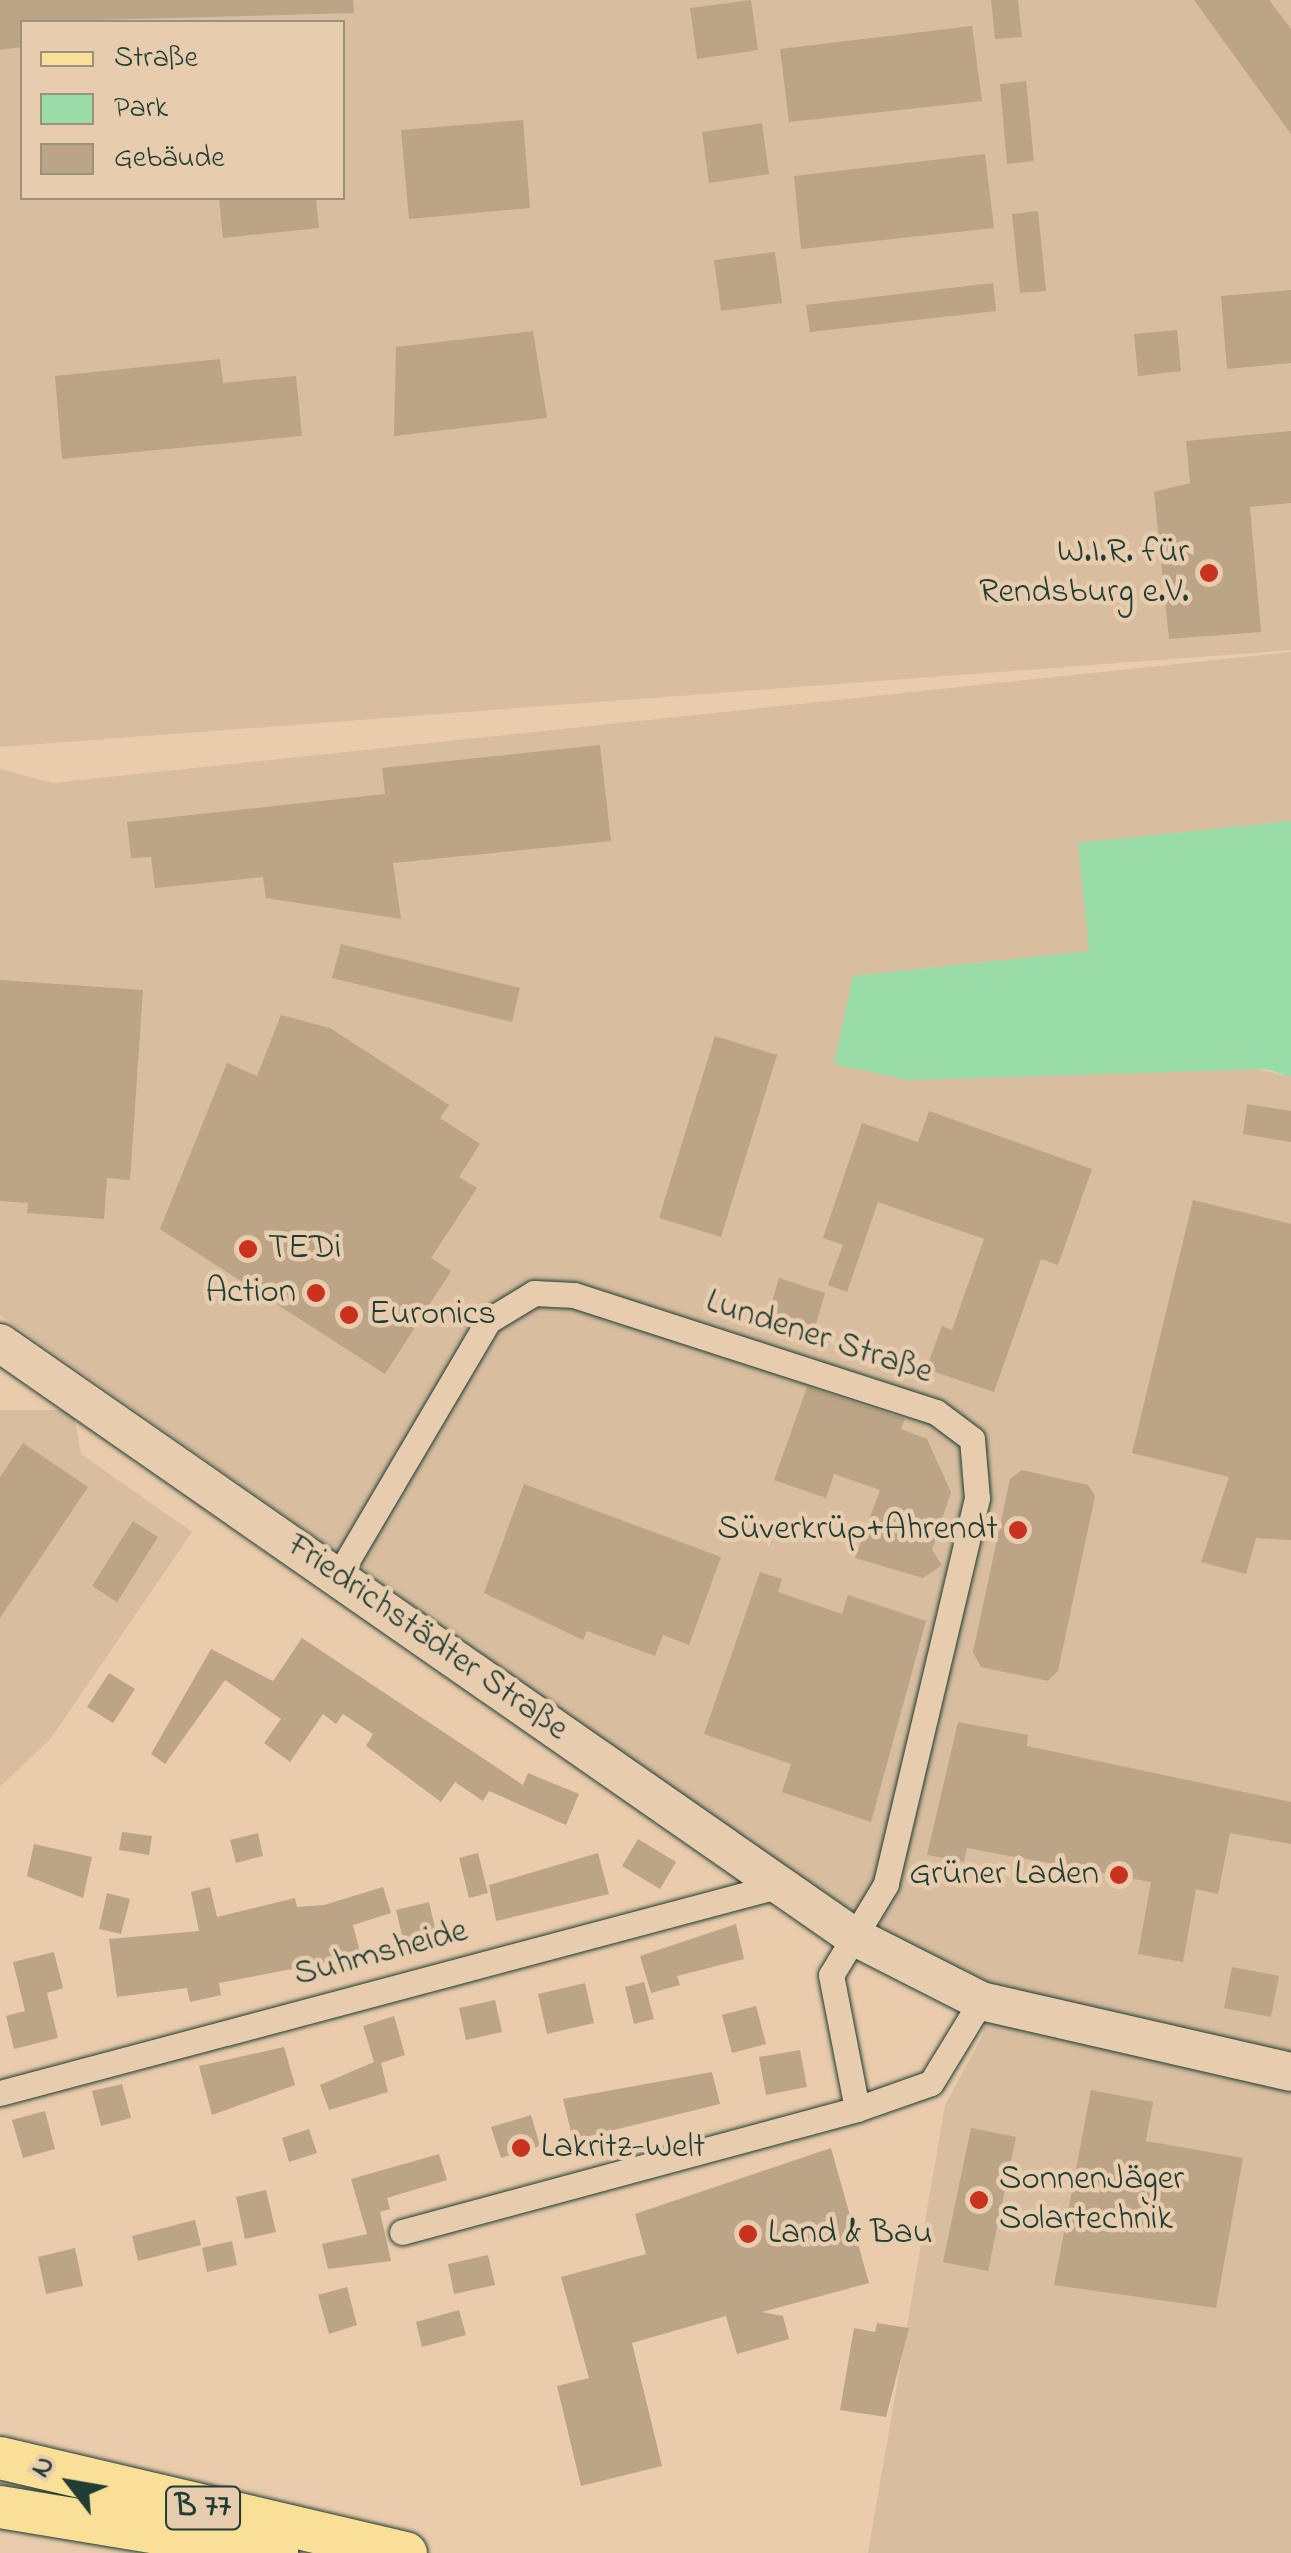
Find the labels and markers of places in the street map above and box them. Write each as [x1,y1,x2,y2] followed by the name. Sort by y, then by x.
[979,532,1189,614] place label: W.I.R. für Rendsburg e.V.
[1198,562,1220,584] marker: W.I.R. für Rendsburg e.V.
[268,1228,341,1270] place label: TEDi
[237,1238,259,1260] marker: TEDi
[205,1272,296,1314] place label: Action
[305,1282,327,1304] marker: Action
[369,1294,496,1336] place label: Euronics
[338,1304,360,1326] marker: Euronics
[717,1509,998,1551] place label: Süverkrüp+Ahrendt
[1007,1519,1029,1541] marker: Süverkrüp+Ahrendt
[909,1854,1099,1896] place label: Grüner Laden
[1108,1864,1130,1886] marker: Grüner Laden
[541,2127,705,2169] place label: Lakritz-Welt
[510,2137,532,2159] marker: Lakritz-Welt
[999,2159,1184,2241] place label: SonnenJäger Solartechnik
[968,2189,990,2211] marker: SonnenJäger Solartechnik
[768,2213,933,2255] place label: Land & Bau
[737,2223,759,2245] marker: Land & Bau

